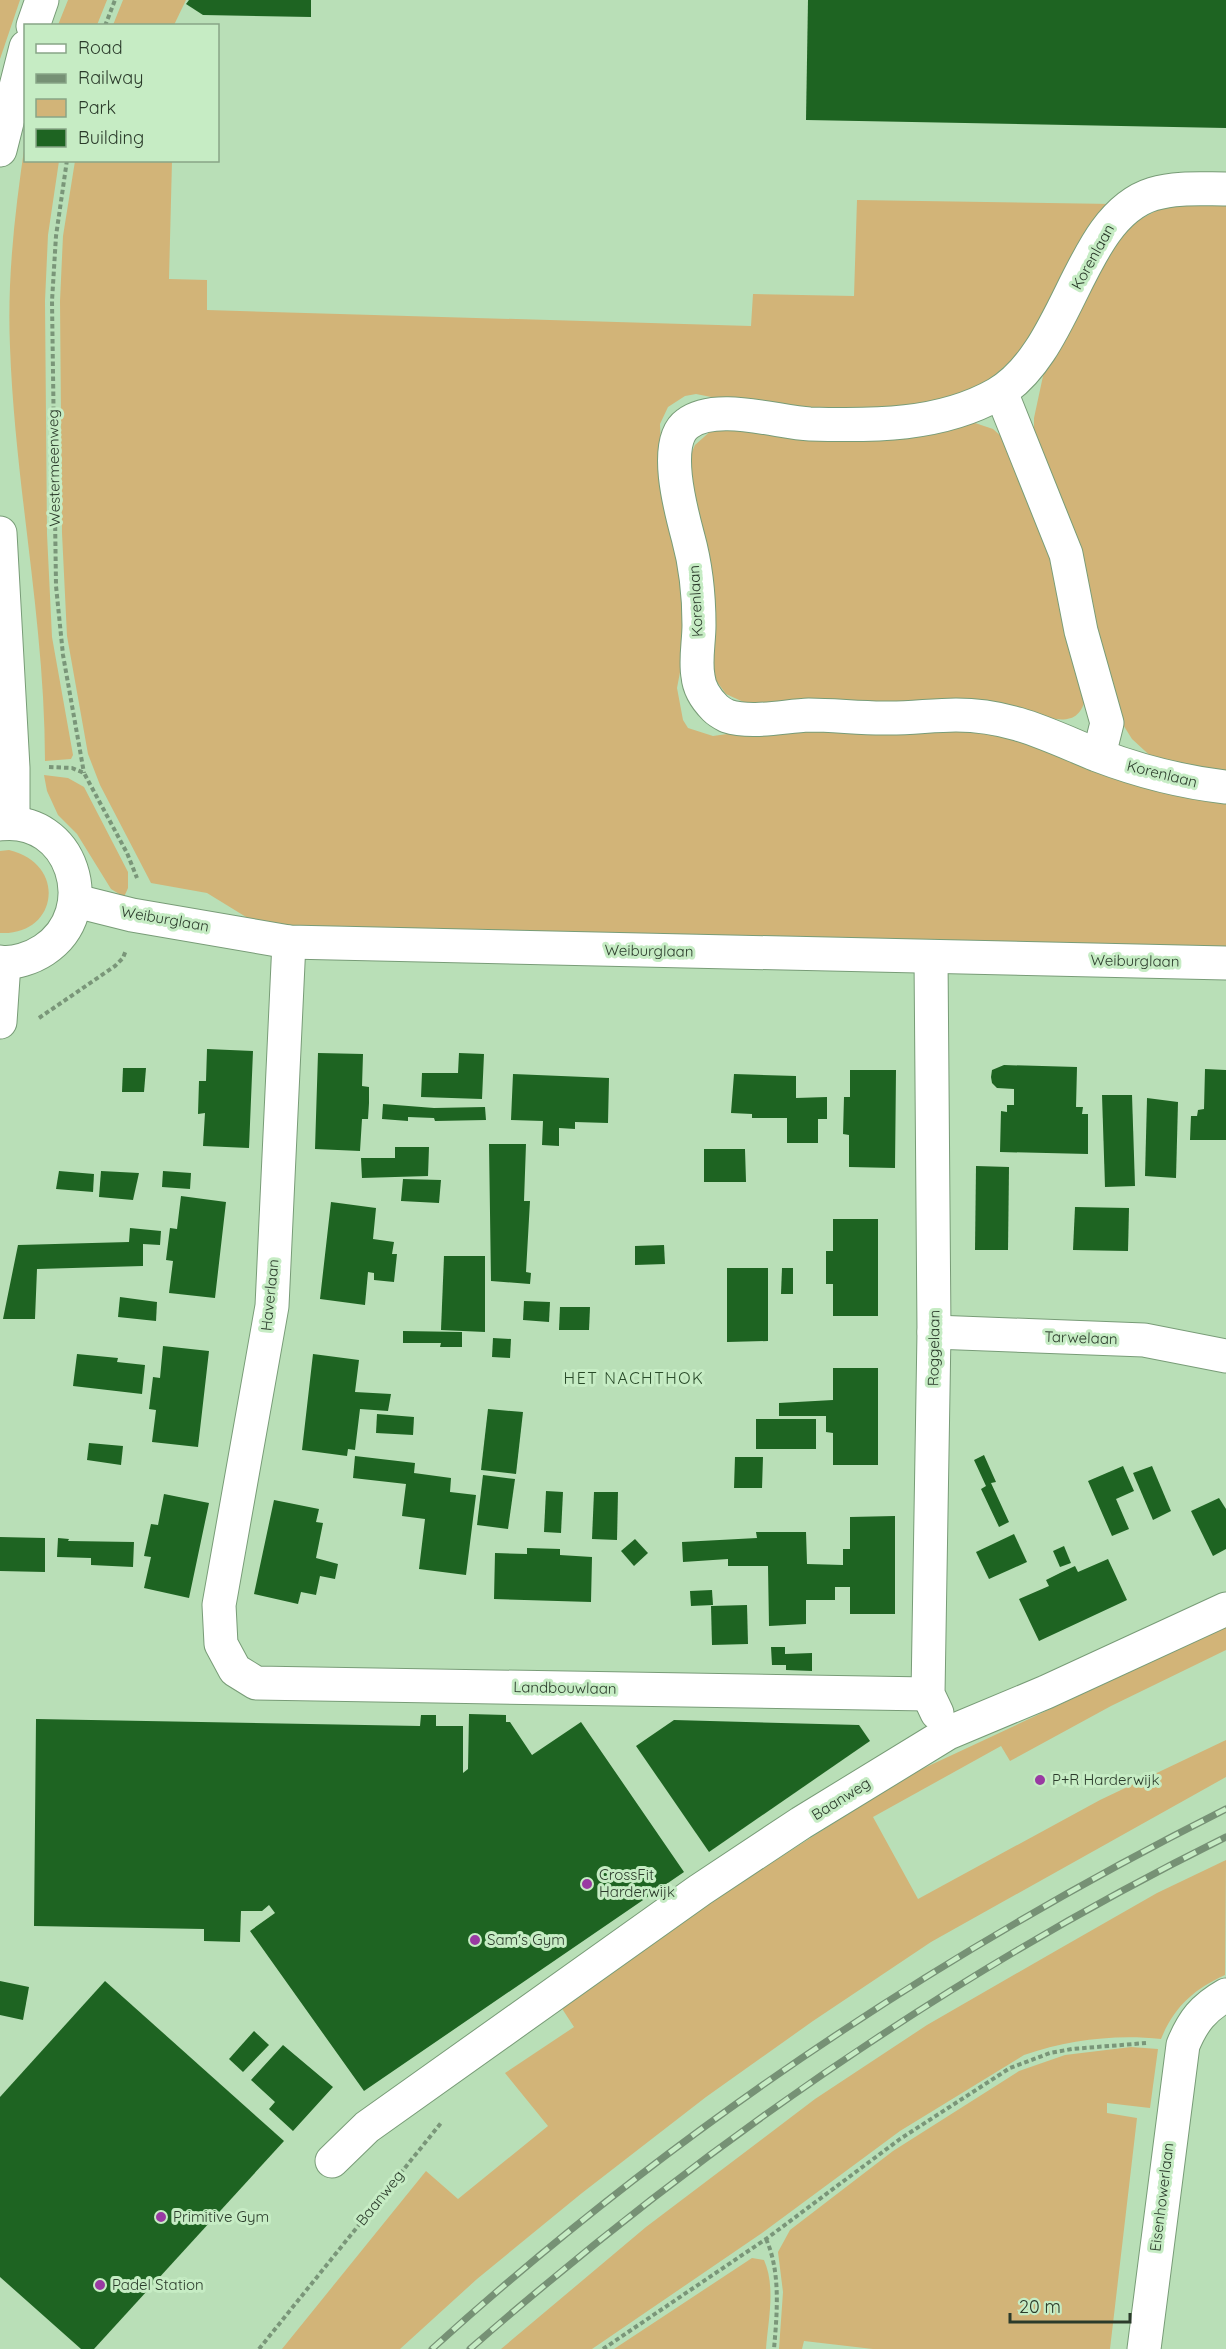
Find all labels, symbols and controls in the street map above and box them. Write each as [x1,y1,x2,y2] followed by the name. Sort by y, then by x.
[24,24,219,162] legend
[78,36,123,59] text: Road
[78,66,144,89] text: Railway
[78,96,116,119] text: Park
[78,126,144,149] text: Building
[1067,221,1118,293] street label: Korenlaan
[43,409,64,527] street label: Westermeenweg
[684,565,707,637] street label: Korenlaan
[1125,756,1199,791] street label: Korenlaan
[120,901,211,936] street label: Weiburglaan
[604,940,694,961] street label: Weiburglaan
[1090,950,1180,971] street label: Weiburglaan
[256,1258,283,1332] street label: Haverlaan
[923,1310,944,1386] street label: Roggelaan
[1044,1327,1118,1348] street label: Tarwelaan
[564,1368,704,1388] district label: HET NACHTHOK
[513,1677,617,1698] street label: Landbouwlaan
[1052,1770,1160,1789] place label: P+R Harderwijk
[808,1773,874,1824] street label: Baanweg
[1033,1773,1047,1787] marker: P+R Harderwijk
[599,1865,675,1901] place label: CrossFit Harderwijk
[580,1877,594,1891] marker: CrossFit Harderwijk
[487,1930,565,1949] place label: Sam's Gym
[468,1933,482,1947] marker: Sam's Gym
[1145,2141,1178,2252] street label: Eisenhowerlaan
[352,2166,408,2229] street label: Baanweg
[173,2207,269,2226] place label: Primitive Gym
[154,2210,168,2224] marker: Primitive Gym
[112,2275,204,2294] place label: Padel Station
[93,2278,107,2292] marker: Padel Station
[1010,2286,1130,2324] scale bar
[1019,2295,1061,2318] text: 20 m

